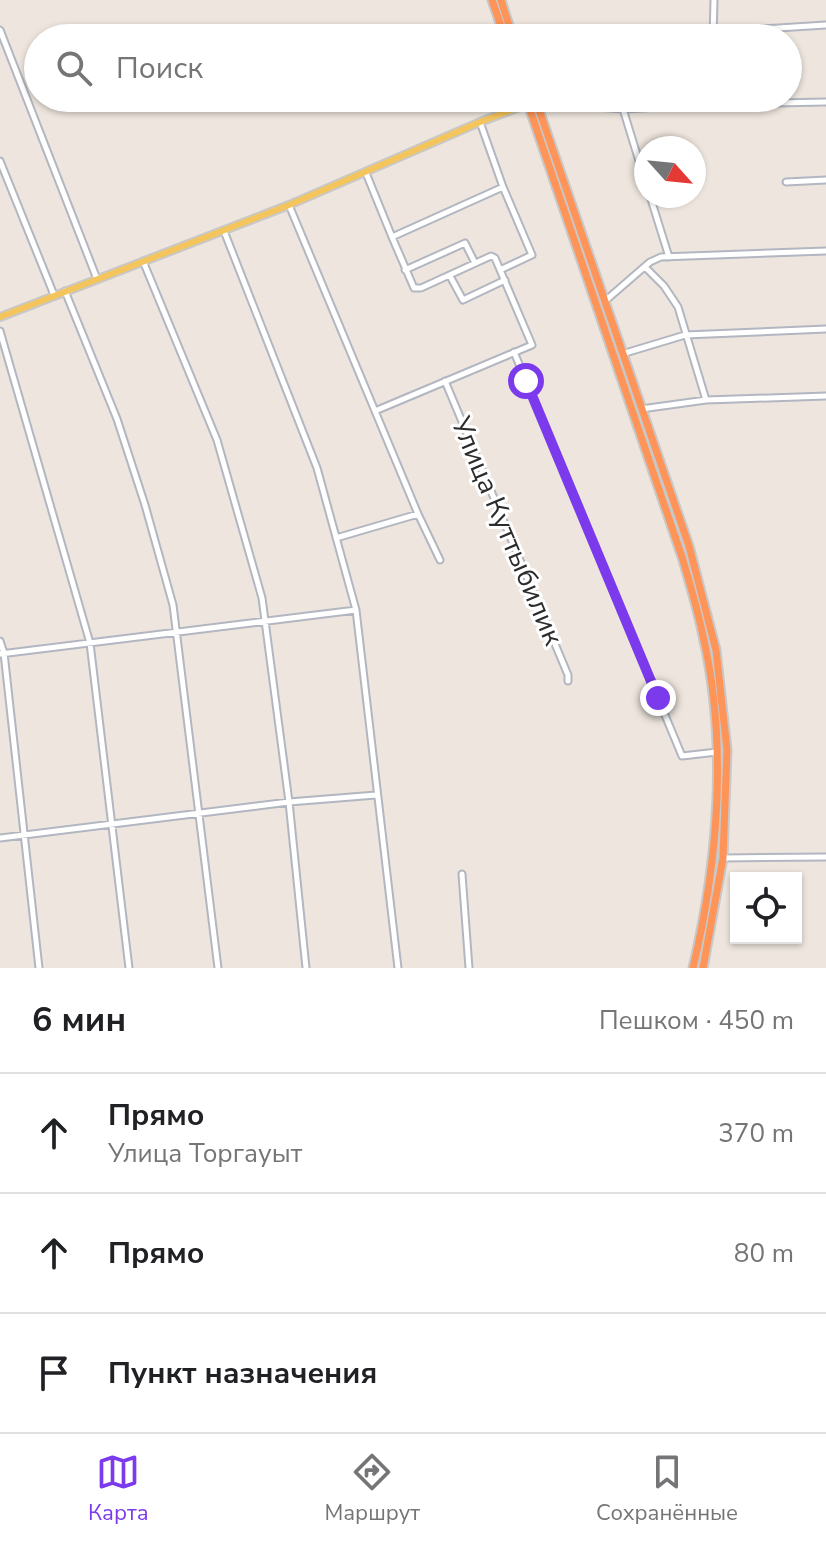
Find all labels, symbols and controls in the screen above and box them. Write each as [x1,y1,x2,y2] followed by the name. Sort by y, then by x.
[24,24,802,112] search box
[52,46,96,90] icon: search
[116,48,203,89] text: Поиск
[634,136,706,208] north arrow
[508,363,544,399] route start
[441,410,572,651] street label: Улица Куттыбилик
[640,680,676,716] route end
[730,872,802,944] map controls
[730,872,802,944] button: locate
[32,997,126,1043] text: 6 мин
[599,1003,794,1038] text: Пешком · 450 m
[108,1095,205,1136] text: Прямо
[32,1111,76,1155] icon: ahead
[718,1116,794,1151] text: 370 m
[108,1136,302,1171] text: Улица Торгауыт
[32,1231,76,1275] icon: ahead
[108,1233,205,1274] text: Прямо
[734,1236,794,1271] text: 80 m
[32,1351,76,1395] icon: arrive
[108,1353,377,1394] text: Пункт назначения
[88,1450,149,1528] tab: Карта
[324,1450,420,1528] tab: Маршрут
[596,1450,738,1528] tab: Сохранённые

